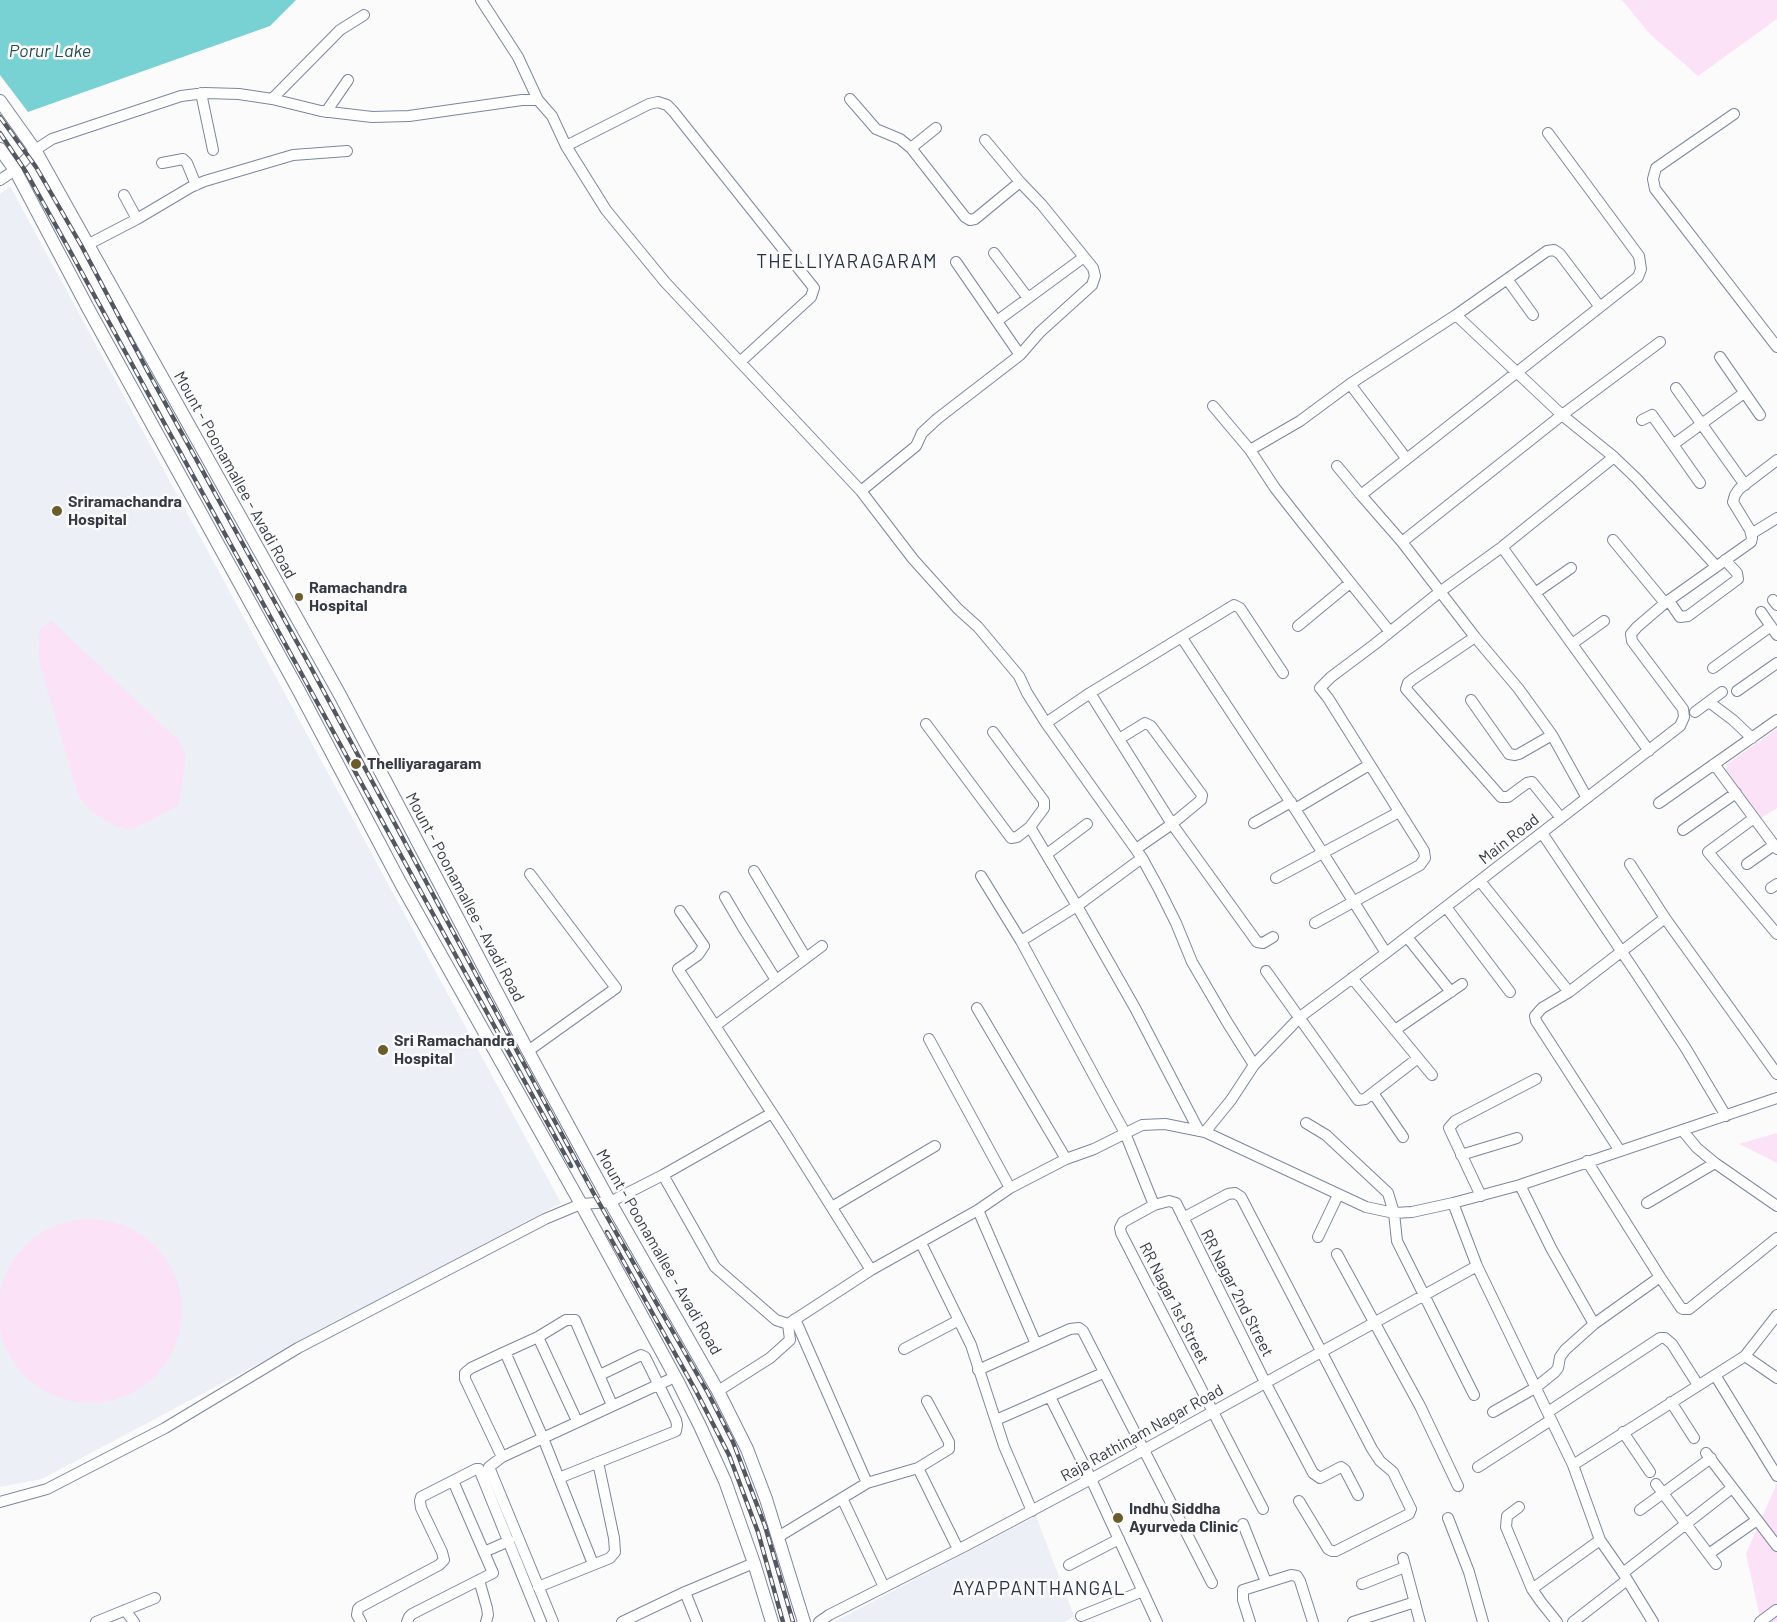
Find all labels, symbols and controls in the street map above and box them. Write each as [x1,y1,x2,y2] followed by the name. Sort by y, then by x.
[9,40,91,62] water label: Porur Lake
[755,251,939,273] district label: THELLIYARAGARAM
[170,368,300,582] street label: Mount - Poonamallee - Avadi Road
[68,492,182,530] place label: Sriramachandra Hospital
[50,504,64,518] marker: Sriramachandra Hospital
[309,578,407,616] place label: Ramachandra Hospital
[293,591,305,603] marker: Ramachandra Hospital
[367,754,481,774] place label: Thelliyaragaram
[349,757,363,771] marker: Thelliyaragaram
[402,789,528,1005] street label: Mount - Poonamallee - Avadi Road
[1475,810,1543,868] street label: Main Road
[394,1031,515,1069] place label: Sri Ramachandra Hospital
[376,1043,390,1057] marker: Sri Ramachandra Hospital
[592,1146,726,1358] street label: Mount - Poonamallee - Avadi Road
[1197,1226,1277,1360] street label: RR Nagar 2nd Street
[1135,1239,1213,1367] street label: RR Nagar 1st Street
[1057,1380,1227,1486] street label: Raja Rathinam Nagar Road
[1129,1499,1238,1537] place label: Indhu Siddha Ayurveda Clinic
[1111,1511,1125,1525] marker: Indhu Siddha Ayurveda Clinic
[951,1578,1127,1600] district label: AYAPPANTHANGAL

